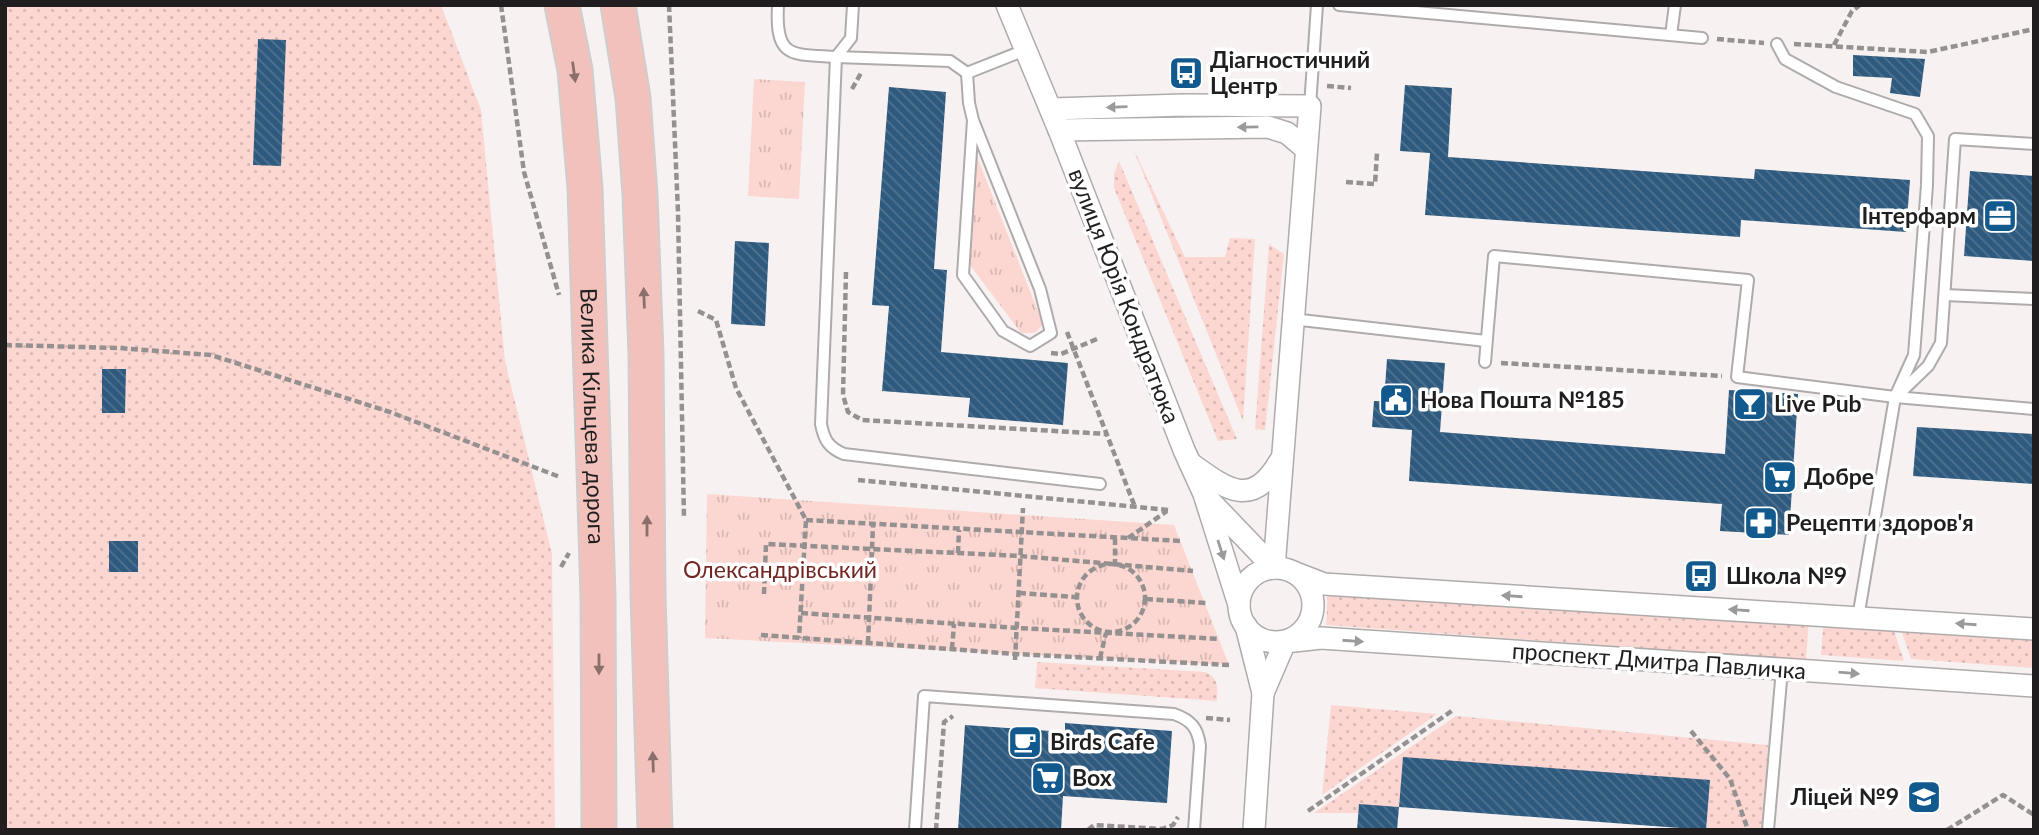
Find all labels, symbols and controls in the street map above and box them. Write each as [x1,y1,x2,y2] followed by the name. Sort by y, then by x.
[1210,45,1370,99] place label: Діагностичний Центр
[1167,54,1205,92] bus stop icon: Діагностичний Центр
[569,61,580,83] one-way arrow
[1106,101,1128,112] one-way arrow
[1237,122,1259,133] one-way arrow
[1063,164,1187,427] street label: вулиця Юрія Кондратюка
[1981,197,2019,235] office icon: Інтерфарм
[1861,201,1976,229] place label: Інтерфарм
[575,287,611,545] street label: Велика Кільцева дорога
[638,287,649,309] one-way arrow
[1377,381,1415,419] public building icon: Нова Пошта №185
[1420,385,1625,413] place label: Нова Пошта №185
[1731,385,1769,423] bar icon: Live Pub
[1774,389,1862,417] place label: Live Pub
[1761,458,1799,496] supermarket icon: Добре
[1804,462,1874,490] place label: Добре
[1742,504,1780,542] pharmacy icon: Рецепти здоров'я
[1786,508,1974,536] place label: Рецепти здоров'я
[641,514,653,536] one-way arrow
[1217,539,1227,560] one-way arrow
[683,555,877,583] park label: Олександрівський
[1682,557,1720,595] bus stop icon: Школа №9
[1726,561,1847,589] place label: Школа №9
[1500,590,1522,601] one-way arrow
[1727,604,1749,615] one-way arrow
[1954,619,1976,630] one-way arrow
[1342,635,1364,646] one-way arrow
[1511,636,1807,684] street label: проспект Дмитра Павличка
[593,653,604,675] one-way arrow
[1838,668,1860,679] one-way arrow
[1006,723,1044,761] cafe icon: Birds Cafe
[1050,727,1155,755] place label: Birds Cafe
[647,750,659,772] one-way arrow
[1029,759,1067,797] supermarket icon: Box
[1072,763,1112,791] place label: Box
[1905,778,1943,816] school or university icon: Ліцей №9
[1789,782,1899,810] place label: Ліцей №9

